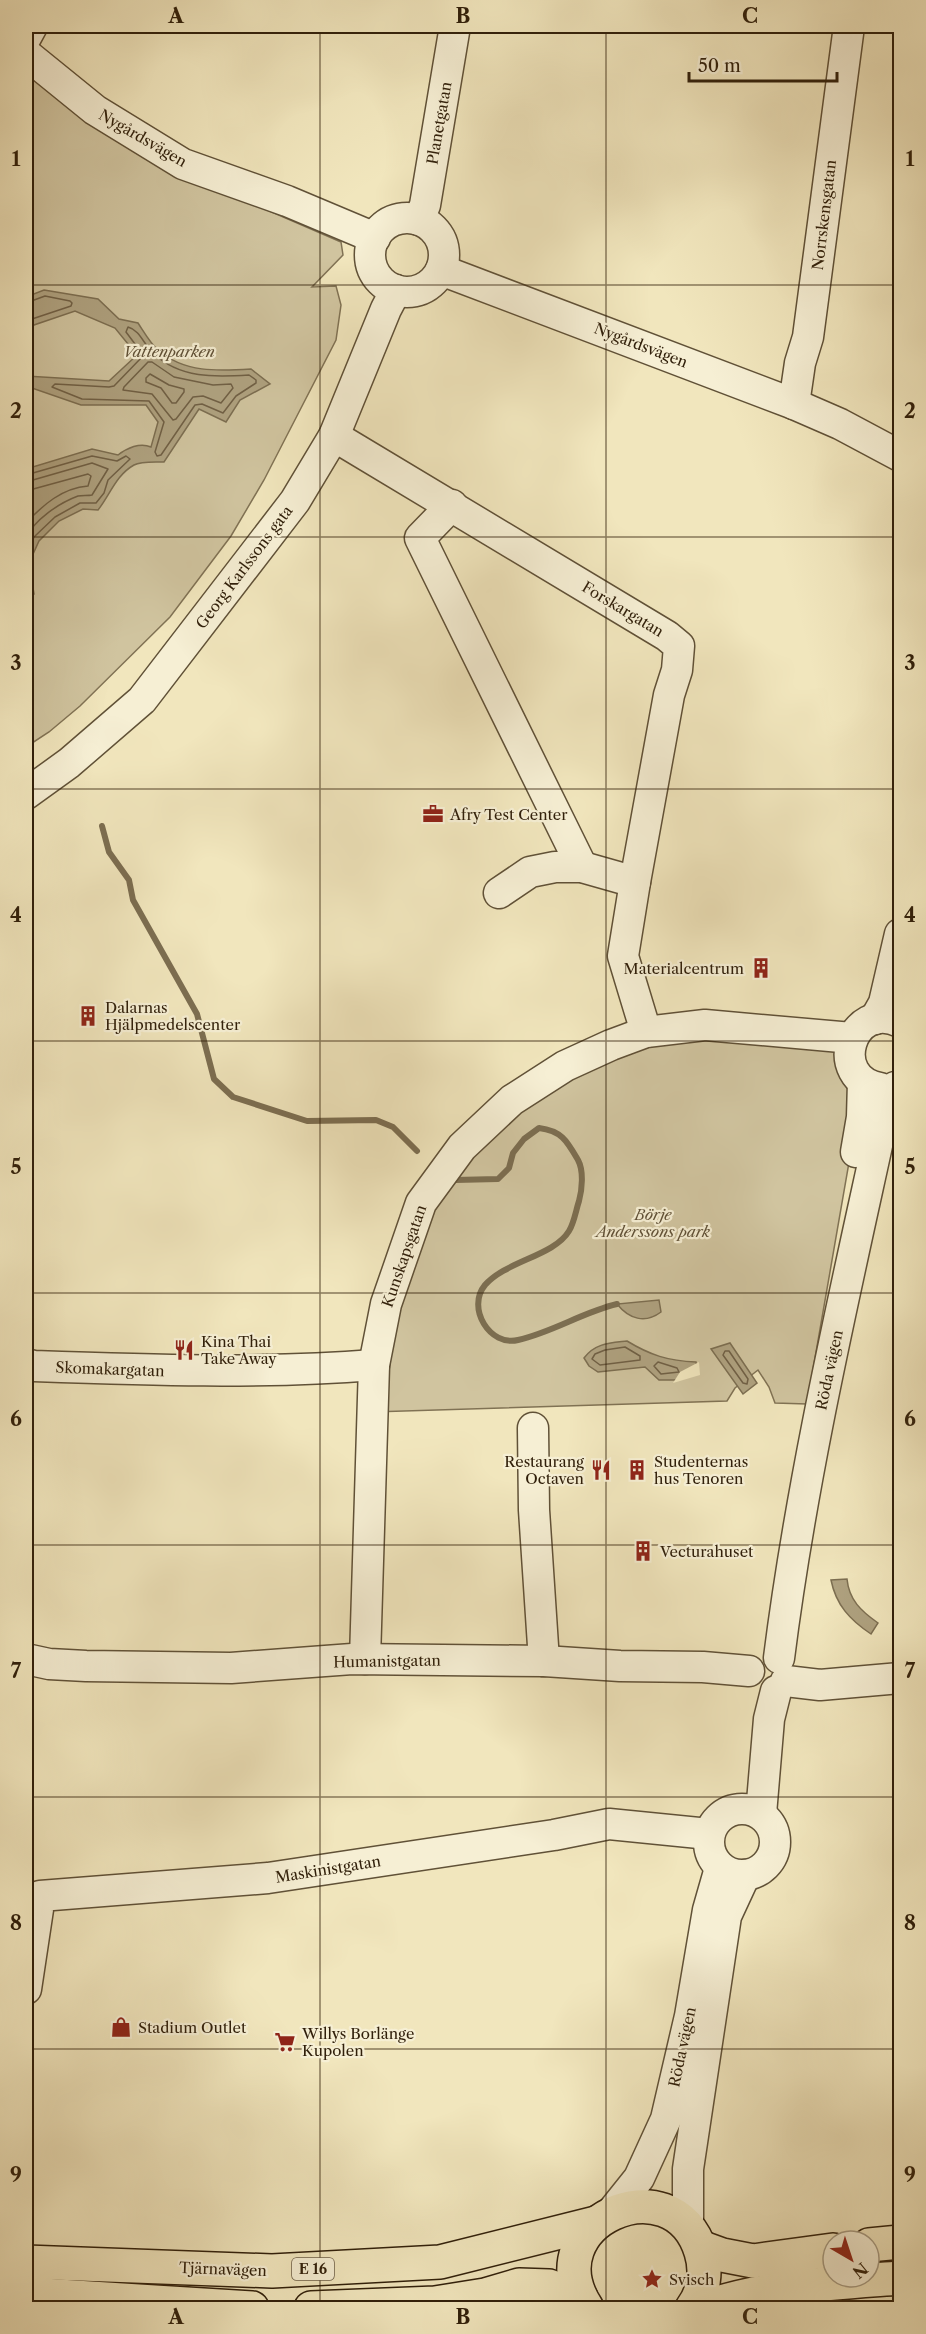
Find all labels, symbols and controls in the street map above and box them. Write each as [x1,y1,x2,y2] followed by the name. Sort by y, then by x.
[167,4,184,28] text: A
[456,4,471,28] text: B
[742,4,758,28] text: C
[689,45,838,83] scale bar
[698,55,741,77] text: 50 m
[422,80,456,166] street label: Planetgatan
[95,105,191,171] street label: Nygårdsvägen
[12,147,21,171] text: 1
[906,147,915,171] text: 1
[808,158,840,271] street label: Norrskensgatan
[592,318,691,372] street label: Nygårdsvägen
[123,342,215,361] park label: Vattenparken
[10,399,22,423] text: 2
[904,399,916,423] text: 2
[191,502,297,632] street label: Georg Karlssons gata
[579,577,668,641] street label: Forskargatan
[10,651,22,675] text: 3
[904,651,916,675] text: 3
[421,802,445,826] office icon: Afry Test Center
[449,805,568,824] place label: Afry Test Center
[10,903,22,927] text: 4
[904,903,916,927] text: 4
[749,956,773,980] building icon: Materialcentrum
[624,959,744,978] place label: Materialcentrum
[105,998,241,1034] place label: Dalarnas Hjälpmedelscenter
[76,1004,100,1028] building icon: Dalarnas Hjälpmedelscenter
[10,1155,22,1179] text: 5
[904,1155,916,1179] text: 5
[378,1202,431,1310] street label: Kunskapsgatan
[594,1205,710,1241] park label: Börje Anderssons park
[811,1327,847,1412] street label: Röda vägen
[201,1332,277,1368] place label: Kina Thai Take Away
[172,1338,196,1362] restaurant icon: Kina Thai Take Away
[55,1358,165,1380] street label: Skomakargatan
[10,1407,22,1431] text: 6
[904,1407,916,1431] text: 6
[504,1452,585,1488] place label: Restaurang Octaven
[654,1452,748,1488] place label: Studenternas hus Tenoren
[589,1458,613,1482] restaurant icon: Restaurang Octaven
[625,1458,649,1482] building icon: Studenternas hus Tenoren
[631,1539,655,1563] building icon: Vecturahuset
[659,1542,754,1561] place label: Vecturahuset
[333,1651,442,1671] street label: Humanistgatan
[11,1659,22,1683] text: 7
[905,1659,916,1683] text: 7
[274,1851,383,1887] street label: Maskinistgatan
[10,1911,22,1935] text: 8
[904,1911,916,1935] text: 8
[664,2004,700,2089] street label: Röda vägen
[109,2015,133,2039] shop icon: Stadium Outlet
[138,2018,247,2037] place label: Stadium Outlet
[301,2024,414,2060] place label: Willys Borlänge Kupolen
[273,2030,297,2054] supermarket icon: Willys Borlänge Kupolen
[10,2163,22,2187] text: 9
[904,2163,916,2187] text: 9
[821,2229,881,2289] north arrow
[179,2258,268,2280] street label: Tjärnavägen
[292,2258,334,2280] road number: E 16
[849,2259,872,2283] text: N
[640,2267,664,2291] place icon: Svisch
[669,2270,715,2289] place label: Svisch
[167,2305,184,2329] text: A
[456,2305,471,2329] text: B
[742,2305,758,2329] text: C

